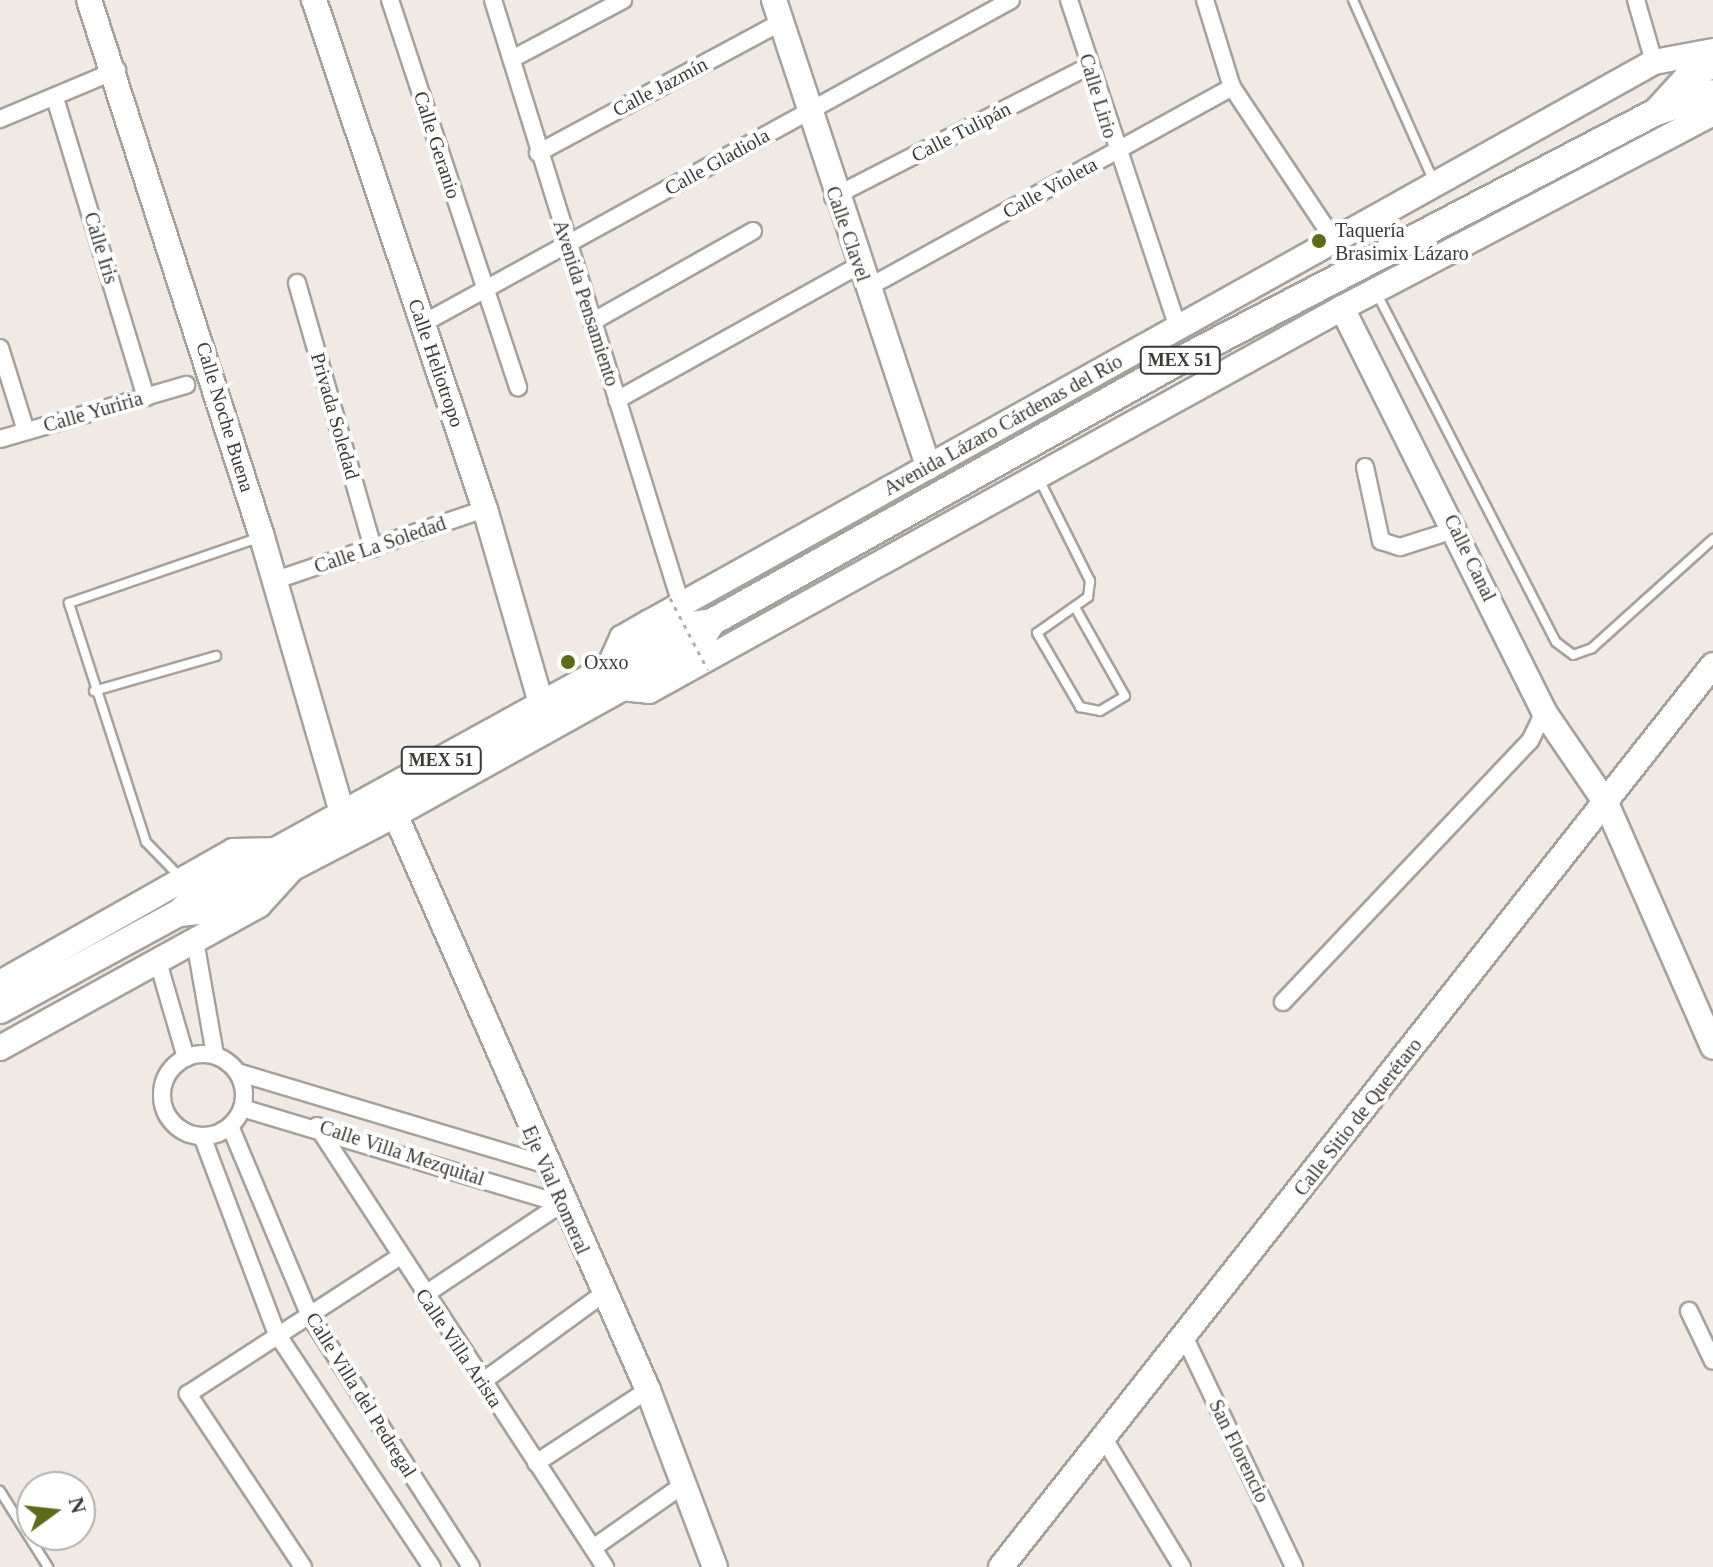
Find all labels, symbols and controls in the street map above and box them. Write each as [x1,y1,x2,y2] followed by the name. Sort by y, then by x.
[1074,51,1122,141] street label: Calle Lirio
[609,52,711,122] street label: Calle Jazmín
[408,88,466,202] street label: Calle Geranio
[907,97,1015,167] street label: Calle Tulipán
[660,123,774,201] street label: Calle Gladiola
[998,152,1102,224] street label: Calle Violeta
[820,183,876,285] street label: Calle Clavel
[79,209,123,287] street label: Calle Iris
[548,217,624,389] street label: Avenida Pensamiento
[1335,218,1469,265] place label: Taquería Brasimix Lázaro
[1310,232,1328,250] marker: Taquería Brasimix Lázaro
[403,296,469,430] street label: Calle Heliotropo
[191,339,259,495] street label: Calle Noche Buena
[1138,346,1222,374] road number: MEX 51
[879,349,1127,501] street label: Avenida Lázaro Cárdenas del Río
[305,350,365,482] street label: Privada Soledad
[40,386,146,438] street label: Calle Yuriria
[311,511,449,579] street label: Calle La Soledad
[1439,511,1501,605] street label: Calle Canal
[584,650,628,674] place label: Oxxo
[559,653,577,671] marker: Oxxo
[399,746,483,774] road number: MEX 51
[1289,1033,1427,1201] street label: Calle Sitio de Querétaro
[316,1115,488,1191] street label: Calle Villa Mezquital
[517,1122,595,1258] street label: Eje Vial Romeral
[410,1283,508,1413] street label: Calle Villa Arista
[300,1308,422,1482] street label: Calle Villa del Pedregal
[1204,1396,1274,1506] street label: San Florencio
[16,1471,96,1551] north arrow
[64,1494,92,1516] text: N

